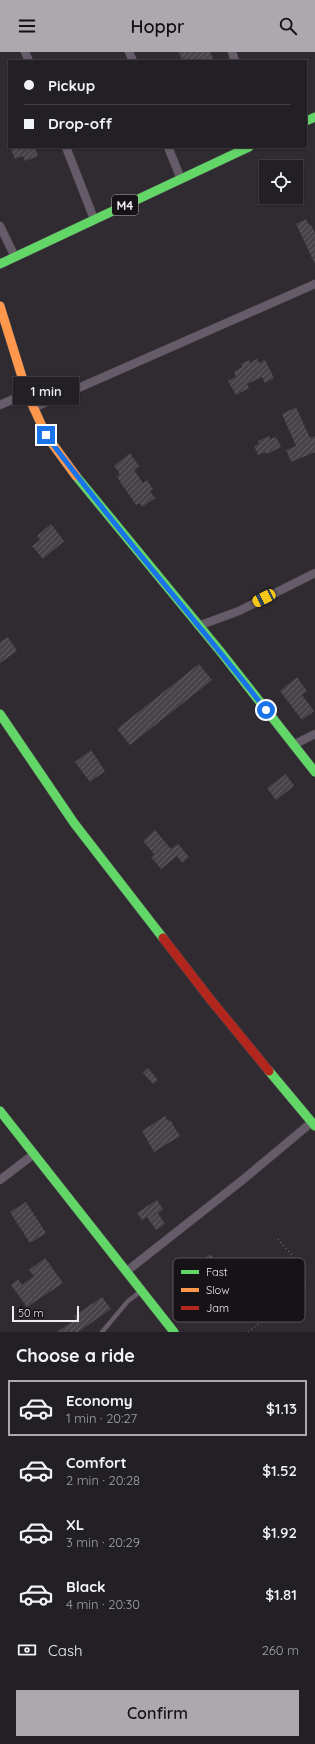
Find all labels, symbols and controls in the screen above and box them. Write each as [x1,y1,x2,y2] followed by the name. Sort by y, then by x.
[16,15,38,37] icon: menu
[131,15,184,38] text: Hoppr
[277,15,299,37] icon: search
[48,76,95,95] text: Pickup
[48,114,112,133] text: Drop-off
[259,160,303,204] map controls
[259,160,303,204] button: locate
[112,195,138,215] road number: M4
[13,377,79,405] callout: 1 min
[30,383,62,399] text: 1 min
[37,426,55,444] route end
[251,587,277,609] car
[257,701,275,719] route start
[173,1258,305,1322] legend
[206,1265,228,1279] text: Fast
[206,1283,230,1297] text: Slow
[206,1301,229,1315] text: Jam
[12,1304,79,1323] scale bar
[18,1306,44,1320] text: 50 m
[16,1344,135,1367] text: Choose a ride
[18,1390,54,1426] icon: car
[66,1391,133,1410] text: Economy
[266,1399,297,1418] text: $1.13
[66,1410,137,1426] text: 1 min · 20:27
[18,1452,54,1488] icon: car
[66,1453,127,1472] text: Comfort
[262,1461,297,1480] text: $1.52
[66,1472,140,1488] text: 2 min · 20:28
[18,1514,54,1550] icon: car
[66,1515,84,1534] text: XL
[262,1523,297,1542] text: $1.92
[66,1534,140,1550] text: 3 min · 20:29
[18,1576,54,1612] icon: car
[66,1577,106,1596] text: Black
[265,1585,297,1604] text: $1.81
[66,1596,140,1612] text: 4 min · 20:30
[16,1639,38,1661] icon: cash
[48,1641,82,1660] text: Cash
[262,1642,299,1658] text: 260 m
[16,1690,299,1736] button: Confirm

